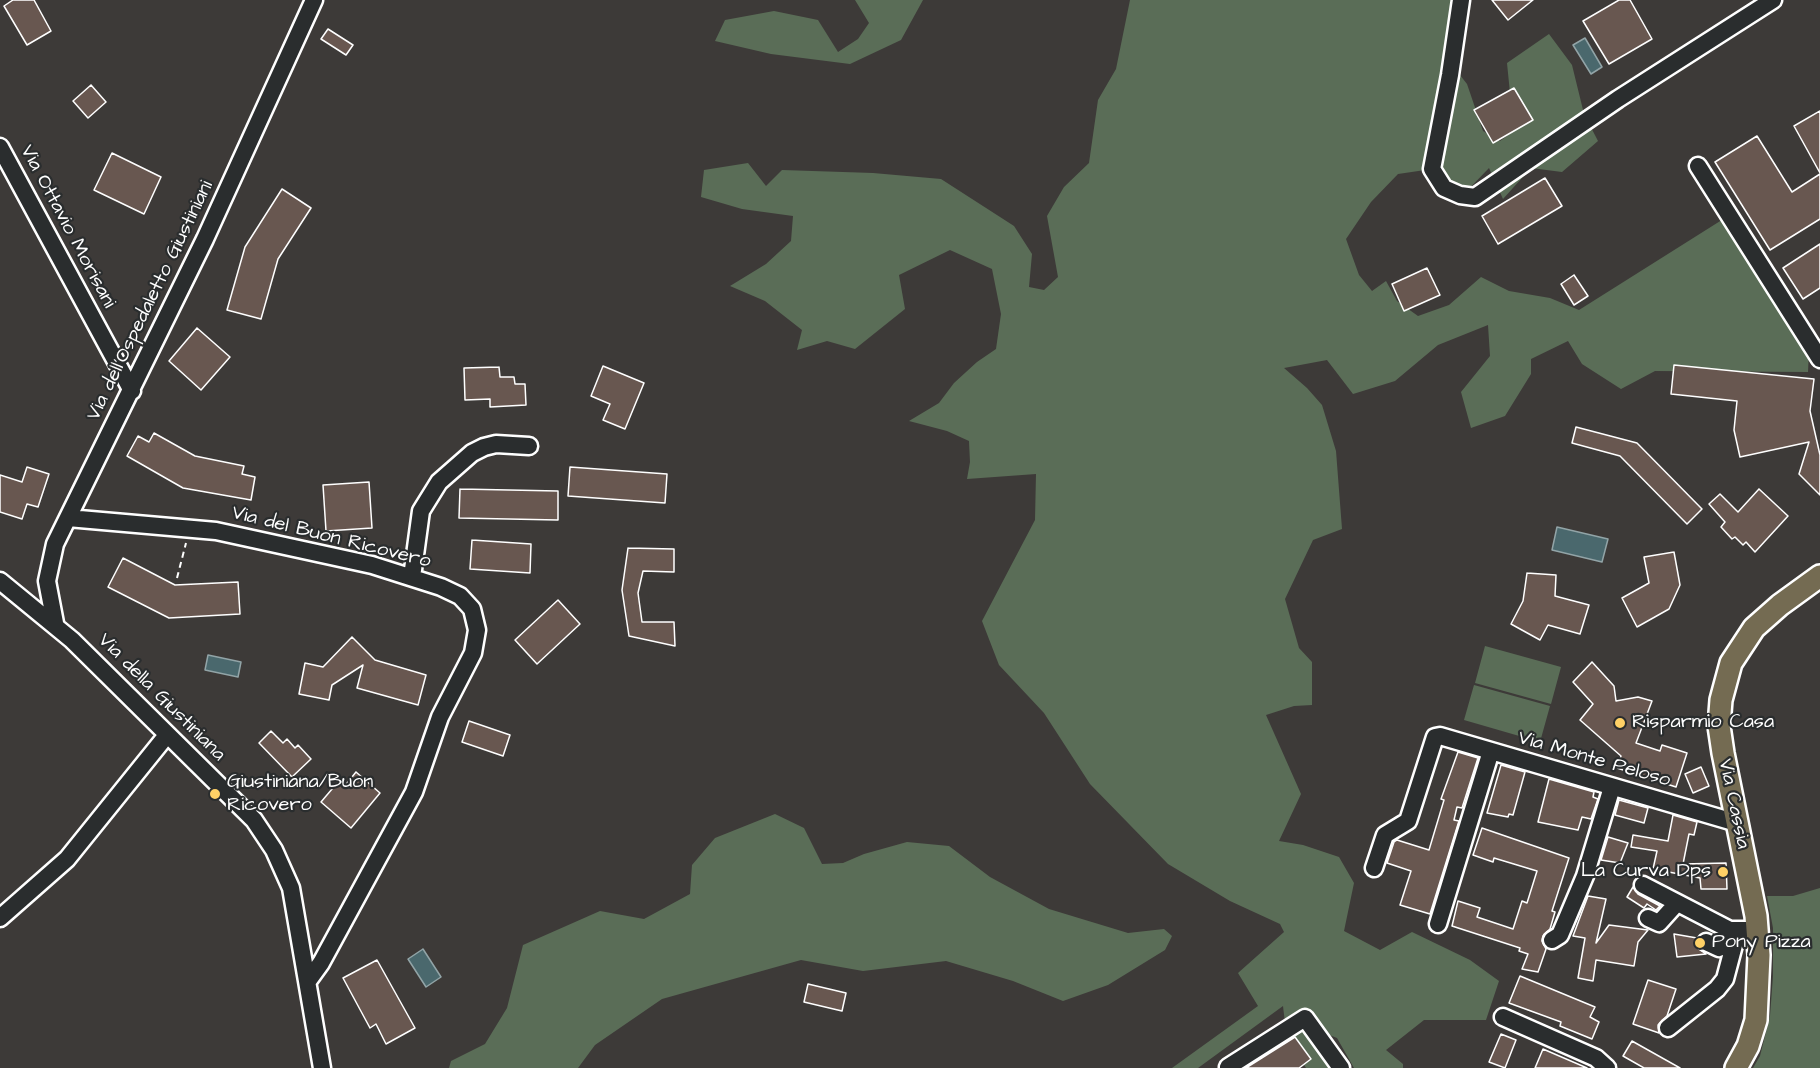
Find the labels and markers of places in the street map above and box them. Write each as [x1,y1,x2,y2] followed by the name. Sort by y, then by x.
[1632,711,1774,735] place label: Risparmio Casa
[1613,716,1627,730] marker: Risparmio Casa
[227,771,373,818] place label: Giustiniana/Buon Ricovero
[208,787,222,801] marker: Giustiniana/Buon Ricovero
[1581,860,1711,884] place label: La Curva Dps
[1716,865,1730,879] marker: La Curva Dps
[1712,931,1811,955] place label: Pony Pizza
[1693,936,1707,950] marker: Pony Pizza

